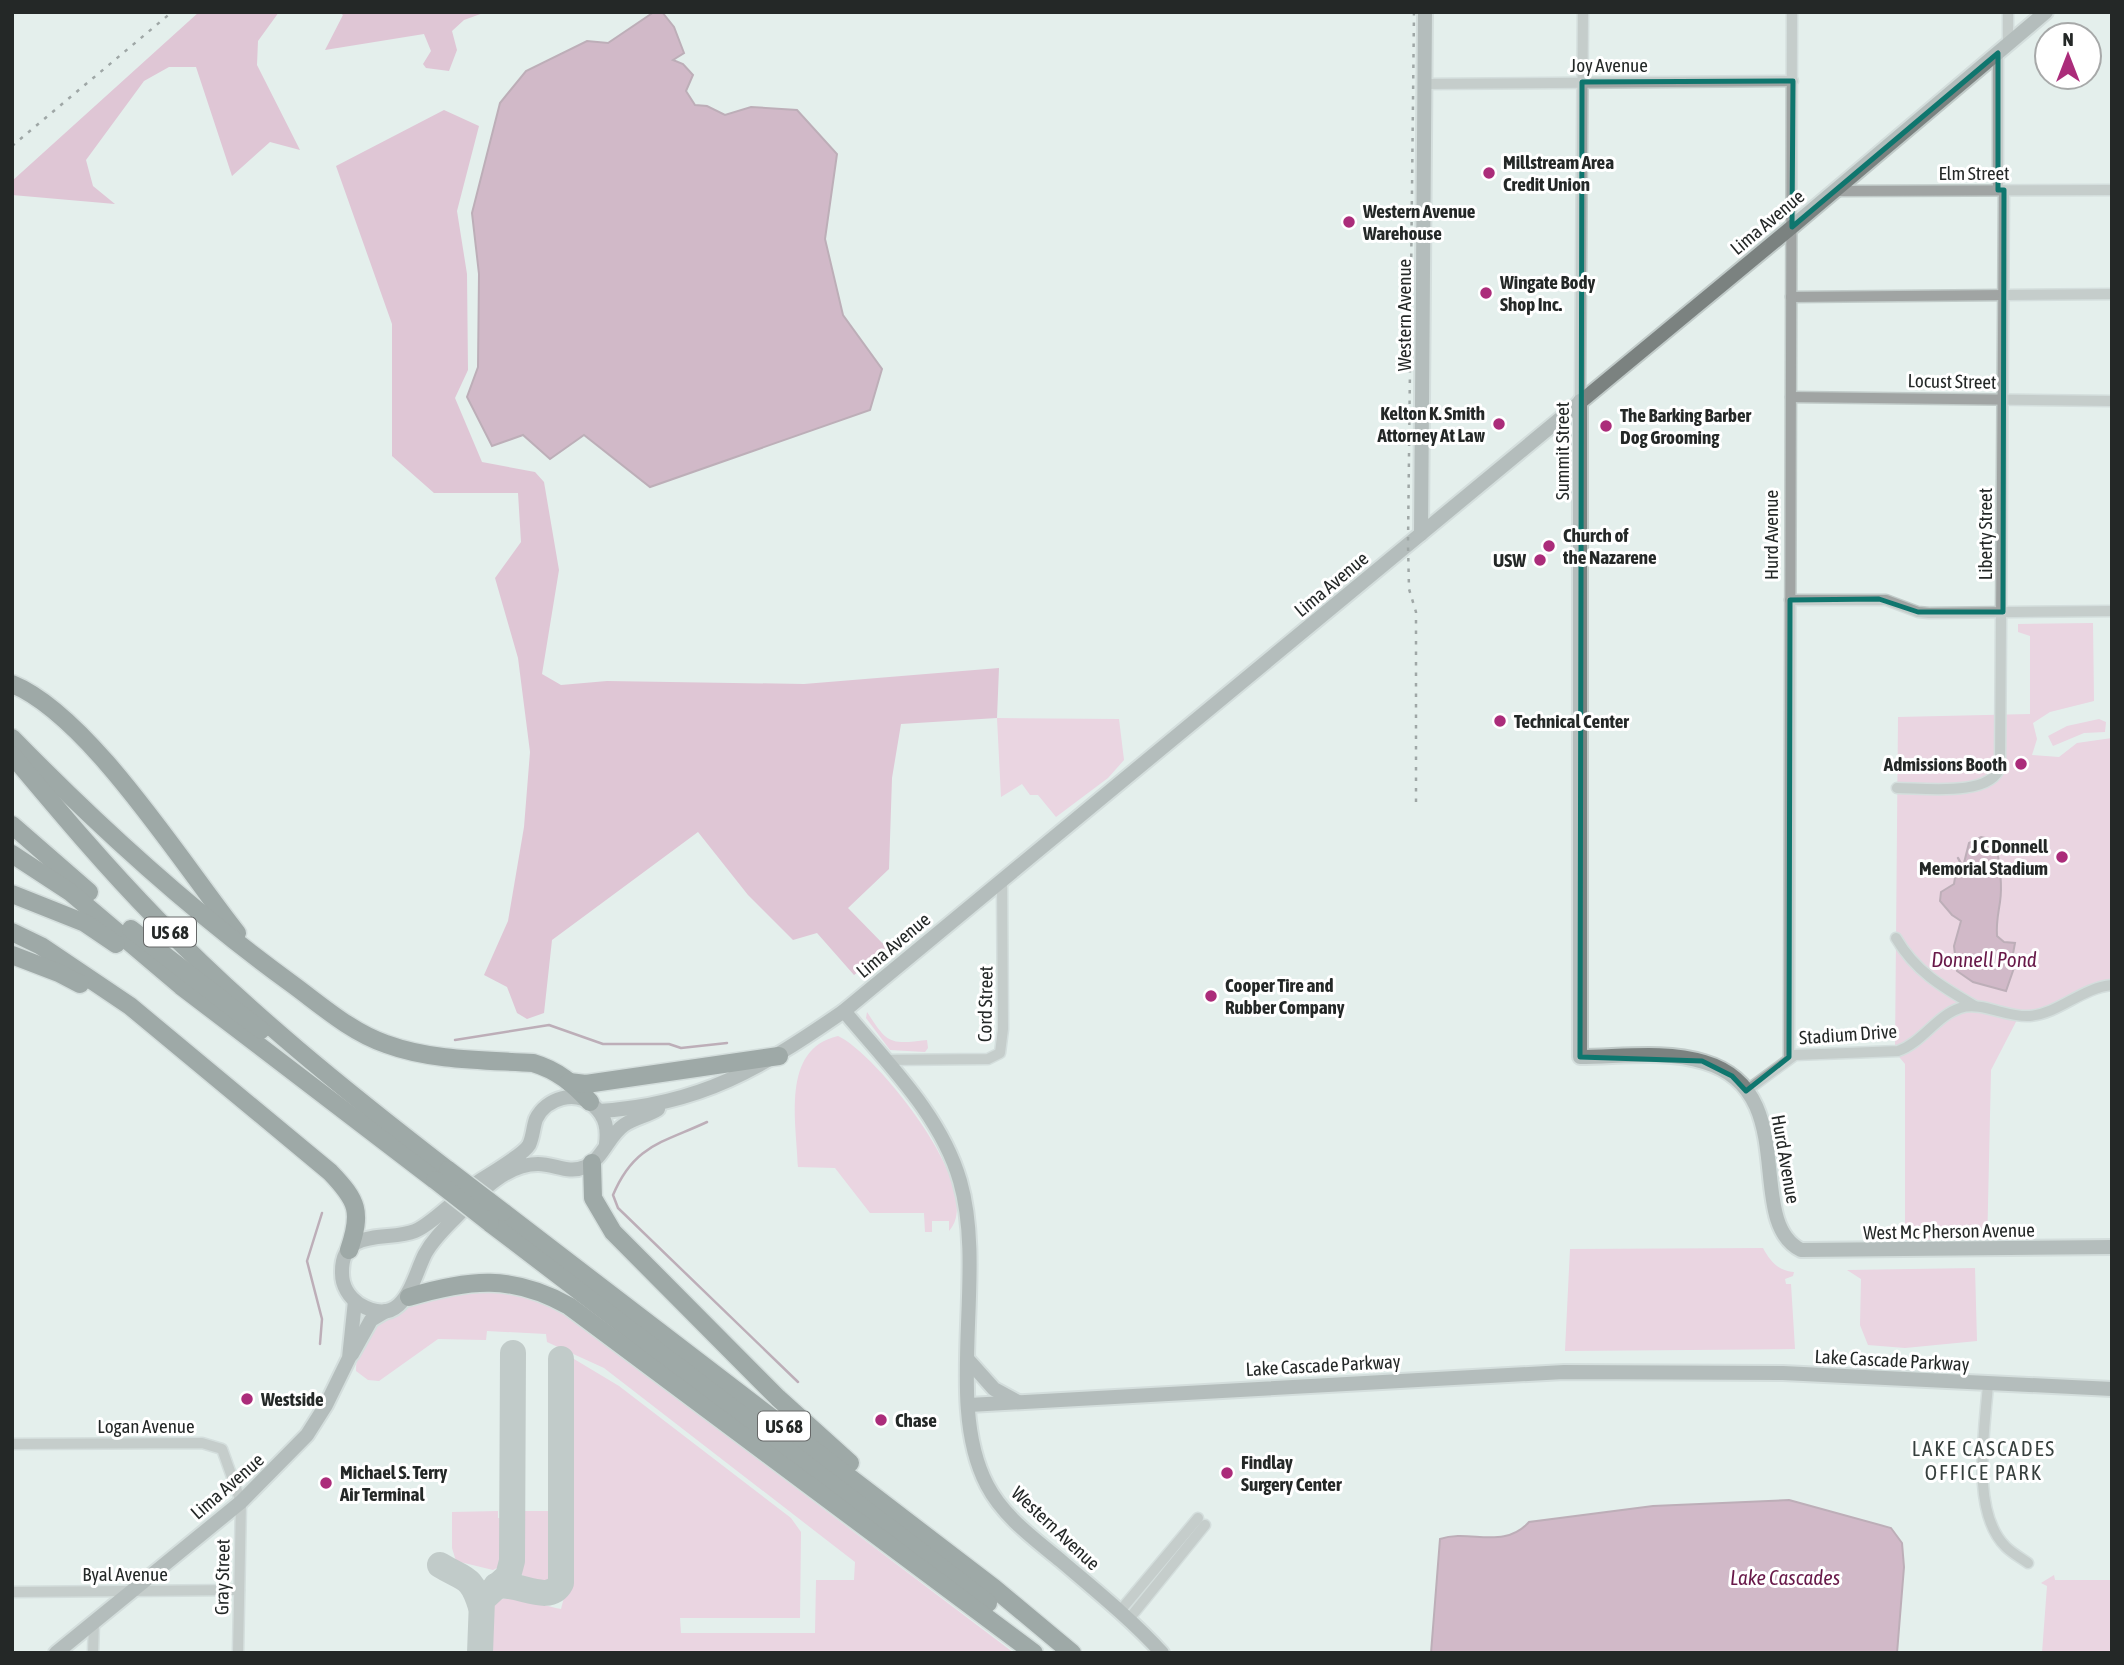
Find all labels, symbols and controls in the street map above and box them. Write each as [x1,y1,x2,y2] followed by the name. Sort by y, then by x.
[2033,21,2103,91] north arrow
[2062,28,2074,50] text: N
[1570,54,1648,76] street label: Joy Avenue
[1503,151,1614,195] place label: Millstream Area Credit Union
[1938,162,2010,184] street label: Elm Street
[1481,165,1497,181] marker: Millstream Area Credit Union
[1726,185,1808,259] street label: Lima Avenue
[1362,200,1476,244] place label: Western Avenue Warehouse
[1341,214,1357,230] marker: Western Avenue Warehouse
[1393,259,1415,371] street label: Western Avenue
[1499,271,1595,315] place label: Wingate Body Shop Inc.
[1478,285,1494,301] marker: Wingate Body Shop Inc.
[1907,369,1997,393] street label: Locust Street
[1376,402,1486,446] place label: Kelton K. Smith Attorney At Law
[1551,402,1573,500] street label: Summit Street
[1620,404,1752,448] place label: The Barking Barber Dog Grooming
[1491,416,1507,432] marker: Kelton K. Smith Attorney At Law
[1598,418,1614,434] marker: The Barking Barber Dog Grooming
[1974,488,1996,580] street label: Liberty Street
[1760,490,1782,580] street label: Hurd Avenue
[1562,524,1657,568] place label: Church of the Nazarene
[1541,538,1557,554] marker: Church of the Nazarene
[1290,547,1372,621] street label: Lima Avenue
[1493,549,1526,571] place label: USW
[1532,552,1548,568] marker: USW
[1514,710,1629,732] place label: Technical Center
[1492,713,1508,729] marker: Technical Center
[1883,753,2007,775] place label: Admissions Booth
[2013,756,2029,772] marker: Admissions Booth
[1919,835,2049,879] place label: J C Donnell Memorial Stadium
[2054,849,2070,865] marker: J C Donnell Memorial Stadium
[852,908,934,982] street label: Lima Avenue
[144,917,196,946] road number: US 68
[1931,947,2037,971] water label: Donnell Pond
[973,966,997,1042] street label: Cord Street
[1225,974,1345,1018] place label: Cooper Tire and Rubber Company
[1203,988,1219,1004] marker: Cooper Tire and Rubber Company
[1798,1020,1898,1048] street label: Stadium Drive
[1767,1113,1805,1205] street label: Hurd Avenue
[1863,1219,2035,1243] street label: West Mc Pherson Avenue
[1814,1345,1970,1375] street label: Lake Cascade Parkway
[1245,1350,1401,1380] street label: Lake Cascade Parkway
[260,1388,324,1410] place label: Westside
[239,1391,255,1407] marker: Westside
[895,1409,937,1431] place label: Chase
[758,1412,810,1441] road number: US 68
[873,1412,889,1428] marker: Chase
[97,1415,195,1437] street label: Logan Avenue
[1912,1436,2056,1484] district label: LAKE CASCADES OFFICE PARK
[186,1448,268,1524] street label: Lima Avenue
[1241,1451,1342,1495] place label: Findlay Surgery Center
[339,1461,447,1505] place label: Michael S. Terry Air Terminal
[1219,1465,1235,1481] marker: Findlay Surgery Center
[318,1475,334,1491] marker: Michael S. Terry Air Terminal
[1007,1482,1105,1574] street label: Western Avenue
[210,1539,234,1615] street label: Gray Street
[82,1563,168,1585] street label: Byal Avenue
[1730,1565,1840,1589] water label: Lake Cascades

